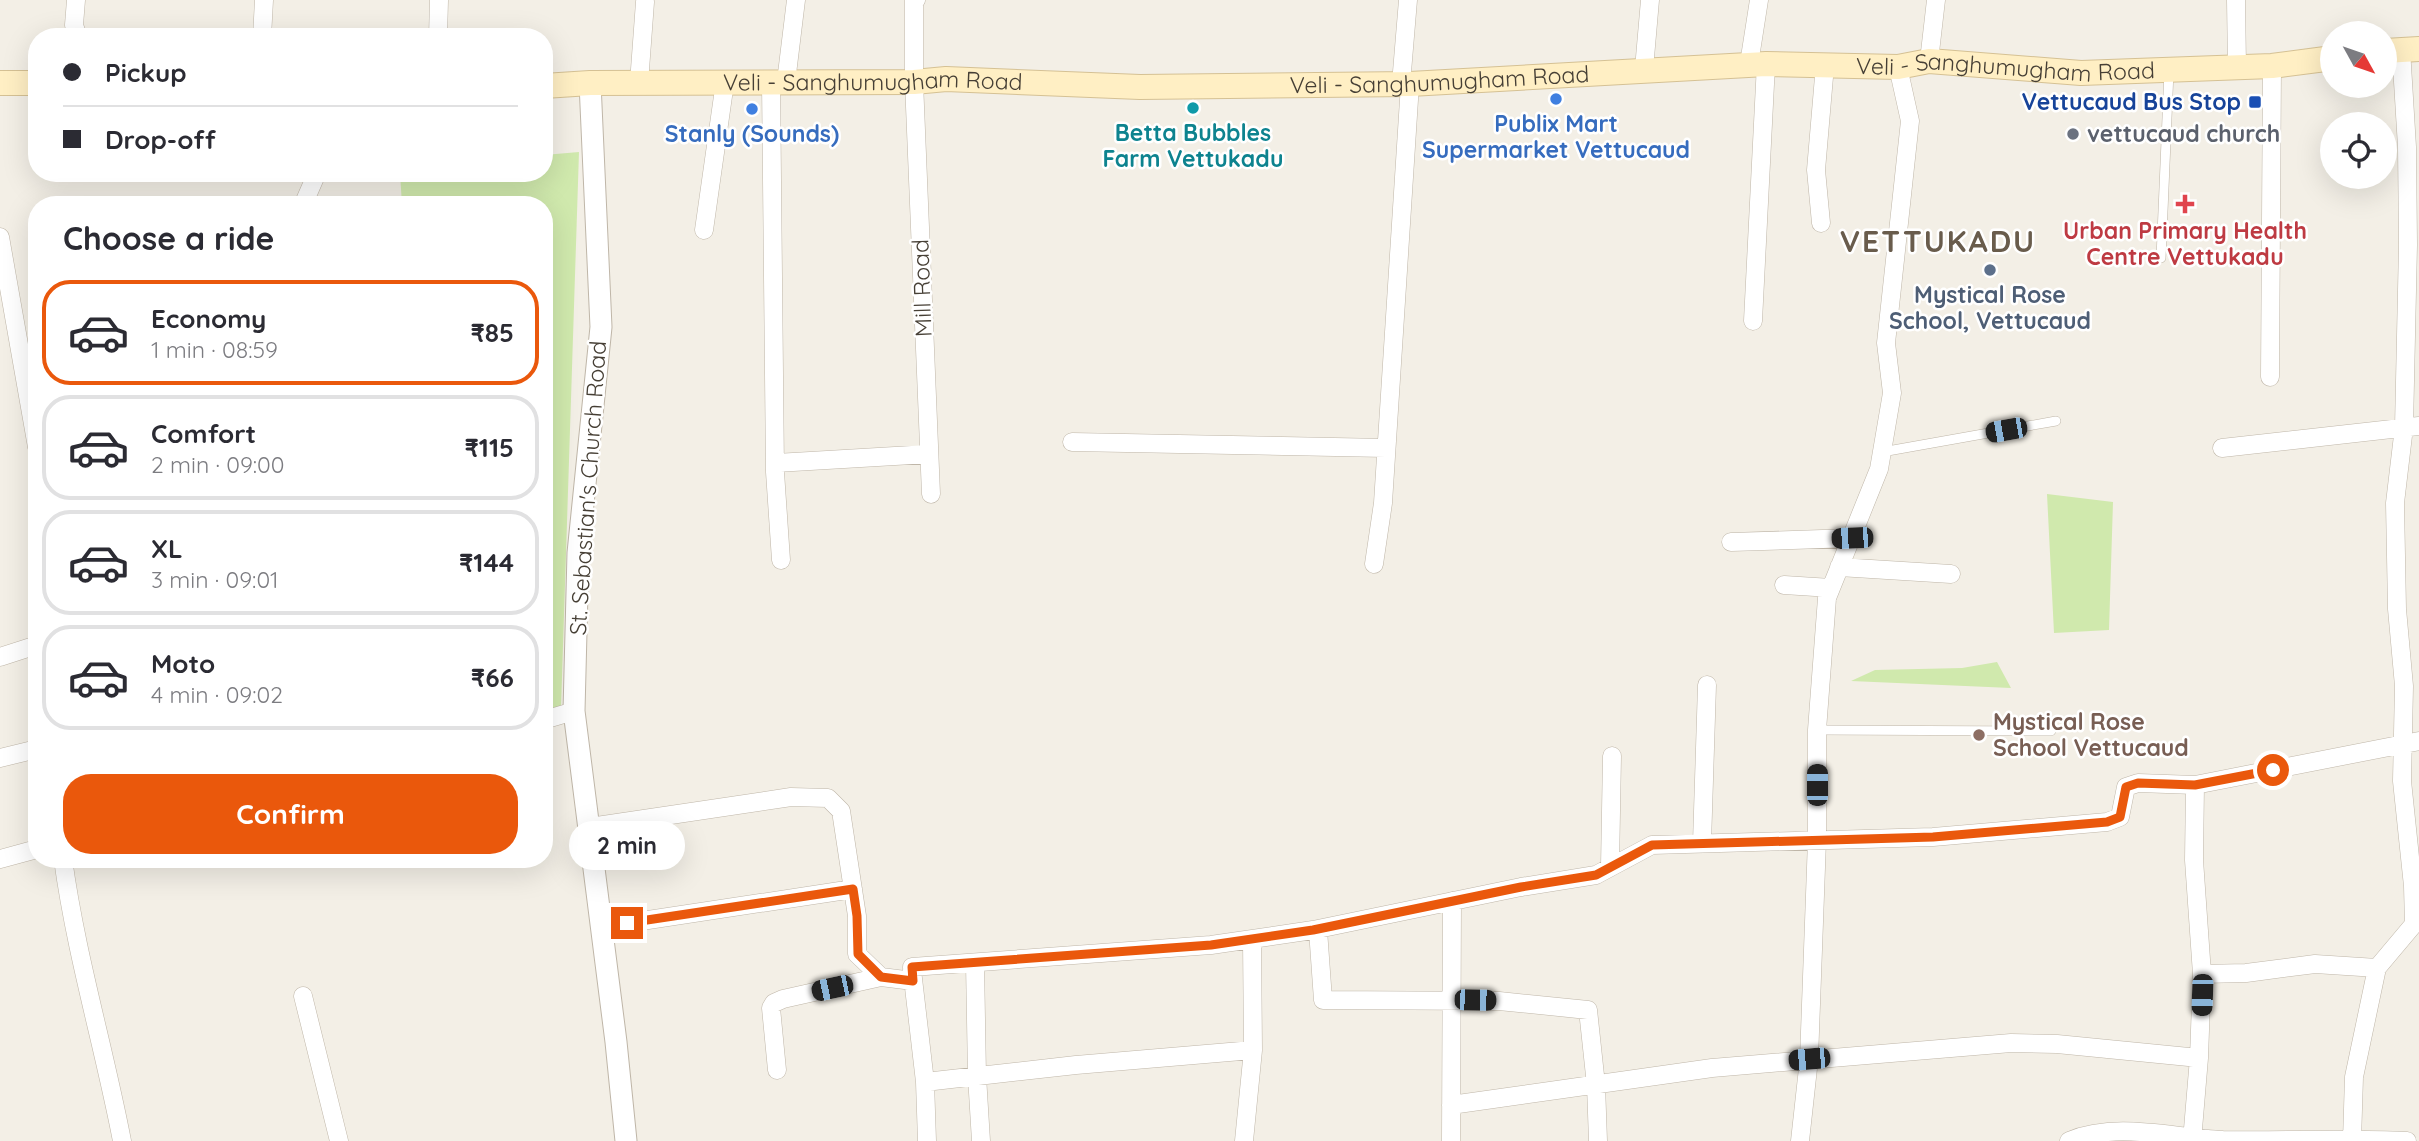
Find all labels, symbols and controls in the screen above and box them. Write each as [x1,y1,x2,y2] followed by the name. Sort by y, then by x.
[2320,21,2398,98] north arrow
[2320,21,2397,189] map controls
[1856,46,2155,88] street label: Veli - Sanghumugham Road
[105,56,187,89] text: Pickup
[1289,59,1590,99] street label: Veli - Sanghumugham Road
[723,64,1023,97] street label: Veli - Sanghumugham Road
[2022,87,2241,116] place label: Vettucaud Bus Stop
[1548,91,1564,107] marker: Publix Mart Supermarket Vettucaud
[2247,94,2263,110] marker: Vettucaud Bus Stop
[1185,100,1201,116] marker: Betta Bubbles Farm Vettukadu
[744,101,760,117] marker: Stanly (Sounds)
[1422,109,1690,164] place label: Publix Mart Supermarket Vettucaud
[2320,112,2397,189] button: locate
[1102,118,1284,173] place label: Betta Bubbles Farm Vettukadu
[665,119,839,148] place label: Stanly (Sounds)
[2087,119,2280,148] place label: vettucaud church
[105,123,216,156] text: Drop-off
[2065,126,2081,142] marker: vettucaud church
[2175,194,2195,214] marker: Urban Primary Health Centre Vettukadu
[2063,216,2307,271] place label: Urban Primary Health Centre Vettukadu
[63,218,275,258] text: Choose a ride
[1840,222,2036,260] district label: VETTUKADU
[905,239,938,337] street label: Mill Road
[1982,262,1998,278] marker: Mystical Rose School, Vettucaud
[1889,280,2091,335] place label: Mystical Rose School, Vettucaud
[67,301,130,364] icon: car
[151,302,266,335] text: Economy
[470,316,514,349] text: ₹85
[151,335,278,364] text: 1 min · 08:59
[563,340,612,636] street label: St. Sebastian's Church Road
[67,416,130,479] icon: car
[1984,416,2029,444] car
[151,417,256,450] text: Comfort
[464,431,514,464] text: ₹115
[151,450,284,479] text: 2 min · 09:00
[1831,527,1874,549] car
[67,531,130,594] icon: car
[151,532,183,565] text: XL
[459,546,514,579] text: ₹144
[151,565,279,594] text: 3 min · 09:01
[67,646,130,709] icon: car
[151,647,215,680] text: Moto
[471,661,514,694] text: ₹66
[151,680,283,709] text: 4 min · 09:02
[1993,707,2189,762] place label: Mystical Rose School Vettucaud
[1971,727,1987,743] marker: Mystical Rose School Vettucaud
[2257,754,2289,786] route start
[1807,764,1828,806] car
[63,774,518,854] button: Confirm
[569,822,685,870] callout: 2 min
[597,831,657,860] text: 2 min
[611,907,643,939] route end
[810,973,855,1003] car
[2191,974,2214,1016] car
[1454,989,1497,1011] car
[1788,1047,1831,1071] car

